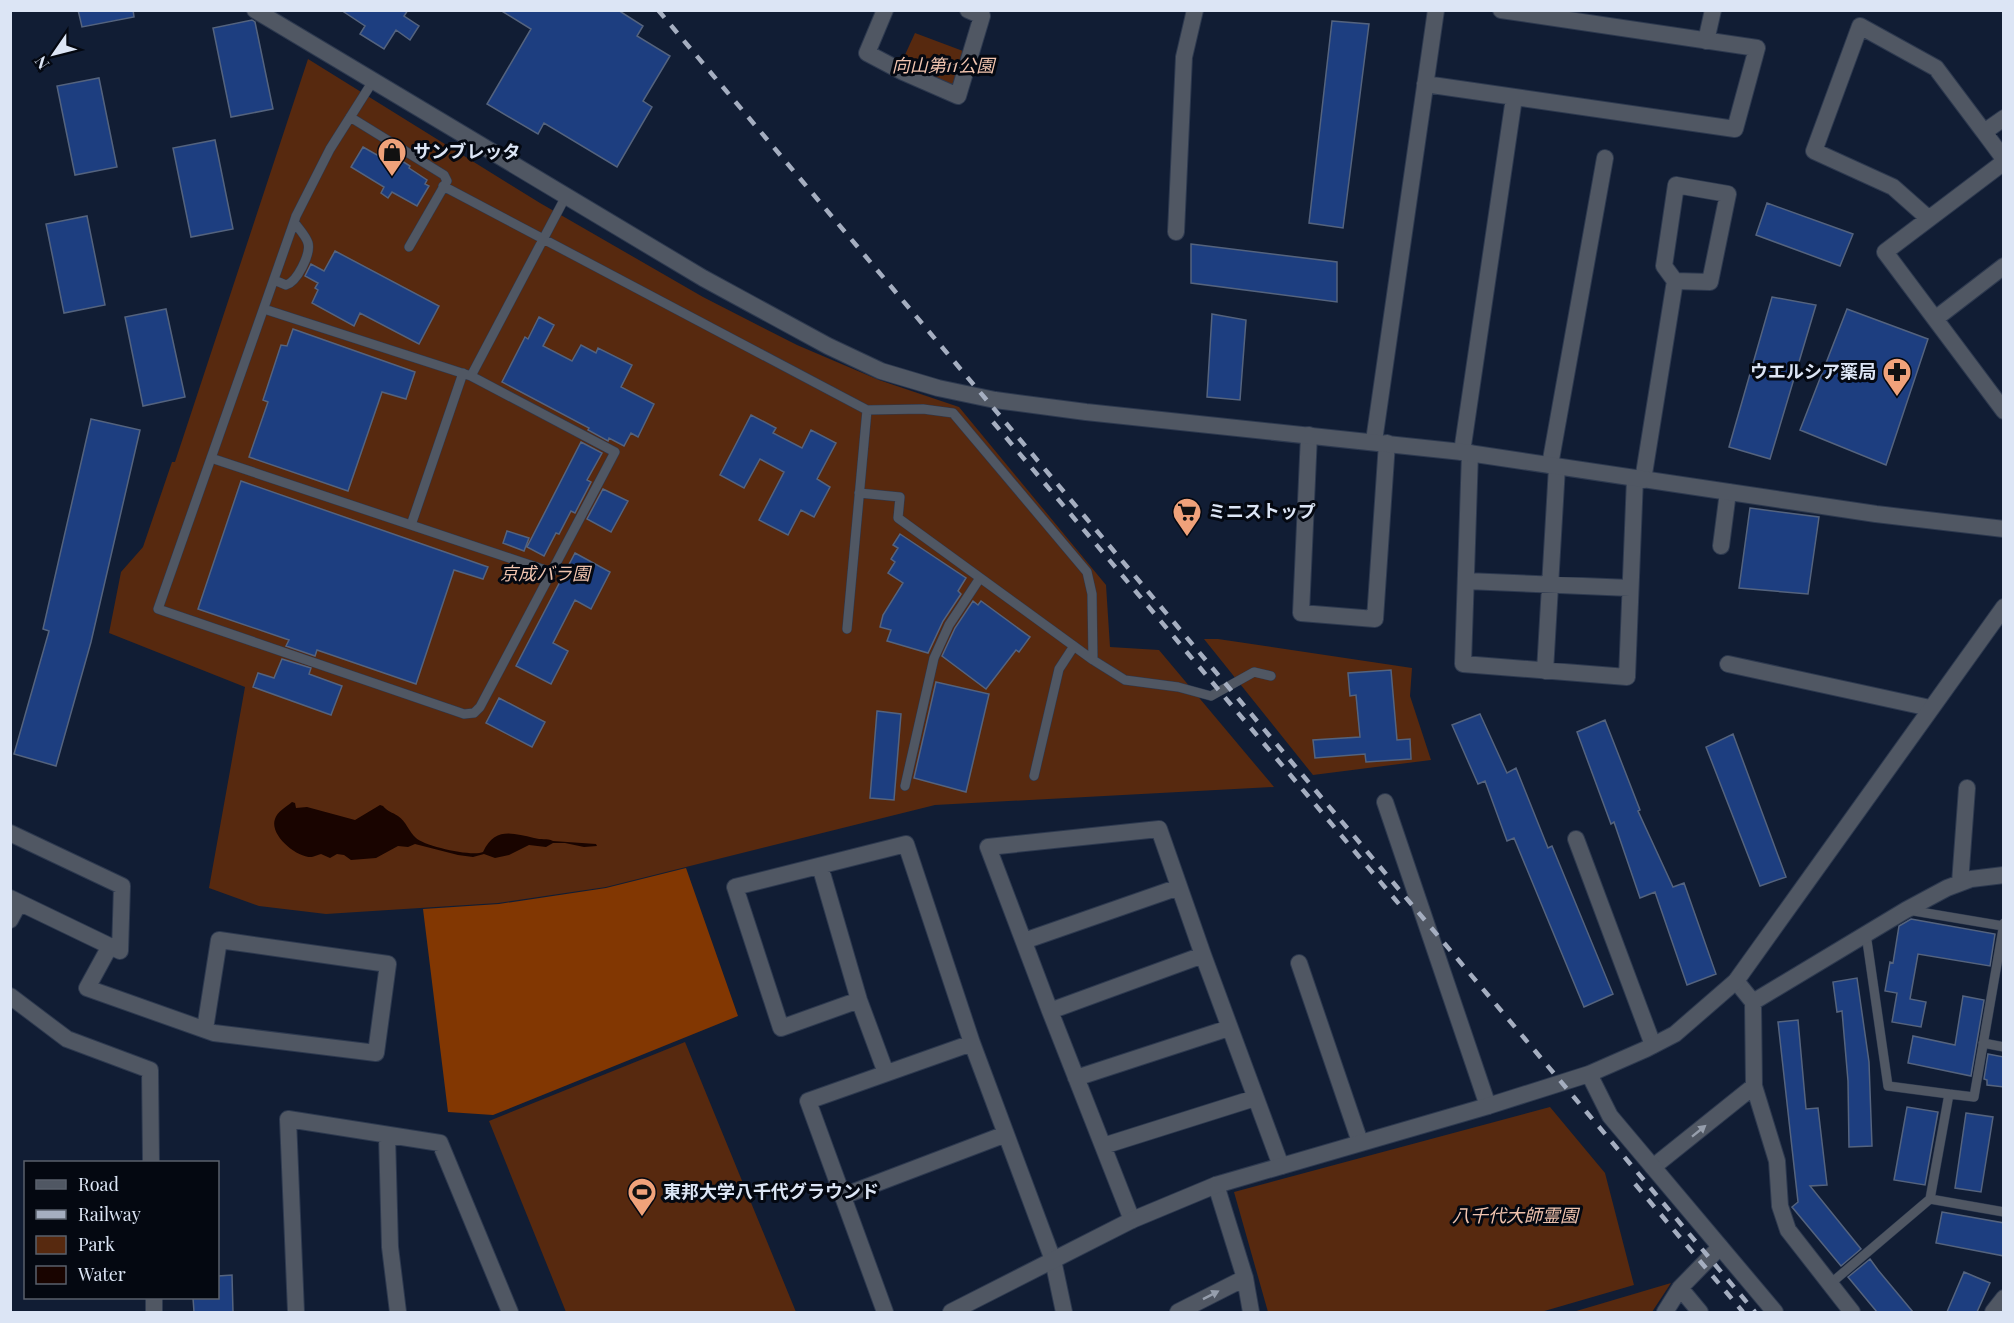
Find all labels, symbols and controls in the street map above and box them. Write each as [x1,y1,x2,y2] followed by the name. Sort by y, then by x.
[24,24,84,84] north arrow
[29,52,53,74] text: N
[892,53,997,77] park label: 向山第11公園
[376,136,408,178] shop icon: サンブレッタ
[413,139,520,163] place label: サンブレッタ
[1881,356,1913,398] pharmacy icon: ウエルシア薬局
[1750,359,1876,383] place label: ウエルシア薬局
[1171,496,1203,538] supermarket icon: ミニストップ
[1208,499,1316,523] place label: ミニストップ
[500,561,593,585] park label: 京成バラ園
[1691,1124,1707,1137] one-way arrow
[24,1161,219,1299] legend
[78,1172,119,1196] text: Road
[626,1176,658,1218] sports icon: 東邦大学八千代グラウンド
[663,1179,879,1203] place label: 東邦大学八千代グラウンド
[78,1202,141,1226] text: Railway
[1452,1203,1581,1227] park label: 八千代大師霊園
[78,1232,115,1256] text: Park
[77,1262,126,1286] text: Water
[1203,1291,1220,1300] one-way arrow

